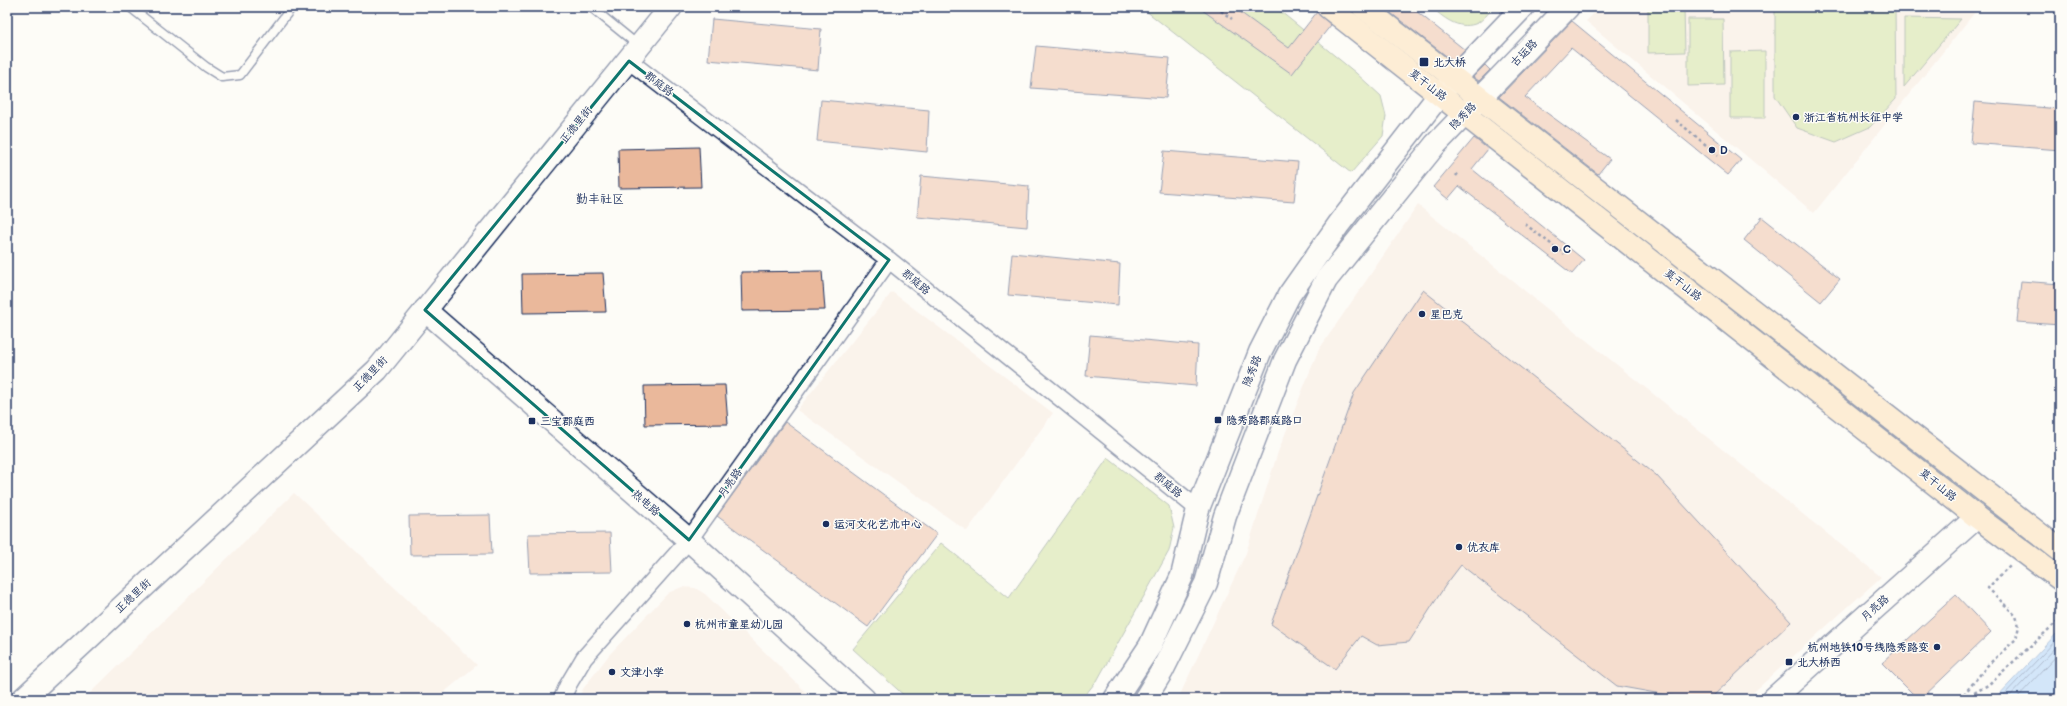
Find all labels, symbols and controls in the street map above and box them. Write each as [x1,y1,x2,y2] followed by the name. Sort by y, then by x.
[1508,37,1540,69] street label: 古运路
[1418,56,1430,68] marker: 北大桥
[1433,56,1466,69] place label: 北大桥
[1407,66,1449,104] street label: 莫干山路
[642,69,676,99] street label: 郡庭路
[1447,100,1479,132] street label: 隐秀路
[557,103,596,146] street label: 正德里街
[1804,111,1903,124] place label: 浙江省杭州长征中学
[1791,112,1801,122] marker: 浙江省杭州长征中学
[1720,144,1728,157] place label: D
[1707,145,1717,155] marker: D
[576,192,624,207] district label: 勤丰社区
[1563,243,1571,256] place label: C
[1550,244,1560,254] marker: C
[1662,266,1704,304] street label: 莫干山路
[899,267,933,297] street label: 郡庭路
[1430,308,1463,321] place label: 星巴克
[1417,309,1427,319] marker: 星巴克
[350,353,391,394] street label: 正德里街
[1240,353,1264,389] street label: 隐秀路
[1226,414,1303,427] place label: 隐秀路郡庭路口
[540,415,595,428] place label: 三宝郡庭西
[1213,415,1223,425] marker: 隐秀路郡庭路口
[527,416,537,426] marker: 三宝郡庭西
[715,466,745,500] street label: 月亮路
[1917,466,1959,504] street label: 莫干山路
[1151,470,1185,500] street label: 郡庭路
[629,487,663,519] street label: 热电路
[834,518,922,531] place label: 运河文化艺术中心
[821,519,831,529] marker: 运河文化艺术中心
[1467,541,1500,554] place label: 优衣库
[1454,542,1464,552] marker: 优衣库
[112,576,154,616] street label: 正德里街
[1858,592,1892,624] street label: 月亮路
[695,618,783,631] place label: 杭州市童星幼儿园
[682,619,692,629] marker: 杭州市童星幼儿园
[1808,641,1929,654] place label: 杭州地铁10号线隐秀路变
[1932,642,1942,652] marker: 杭州地铁10号线隐秀路变
[1797,656,1841,669] place label: 北大桥西
[1784,657,1794,667] marker: 北大桥西
[620,666,664,679] place label: 文津小学
[607,667,617,677] marker: 文津小学

